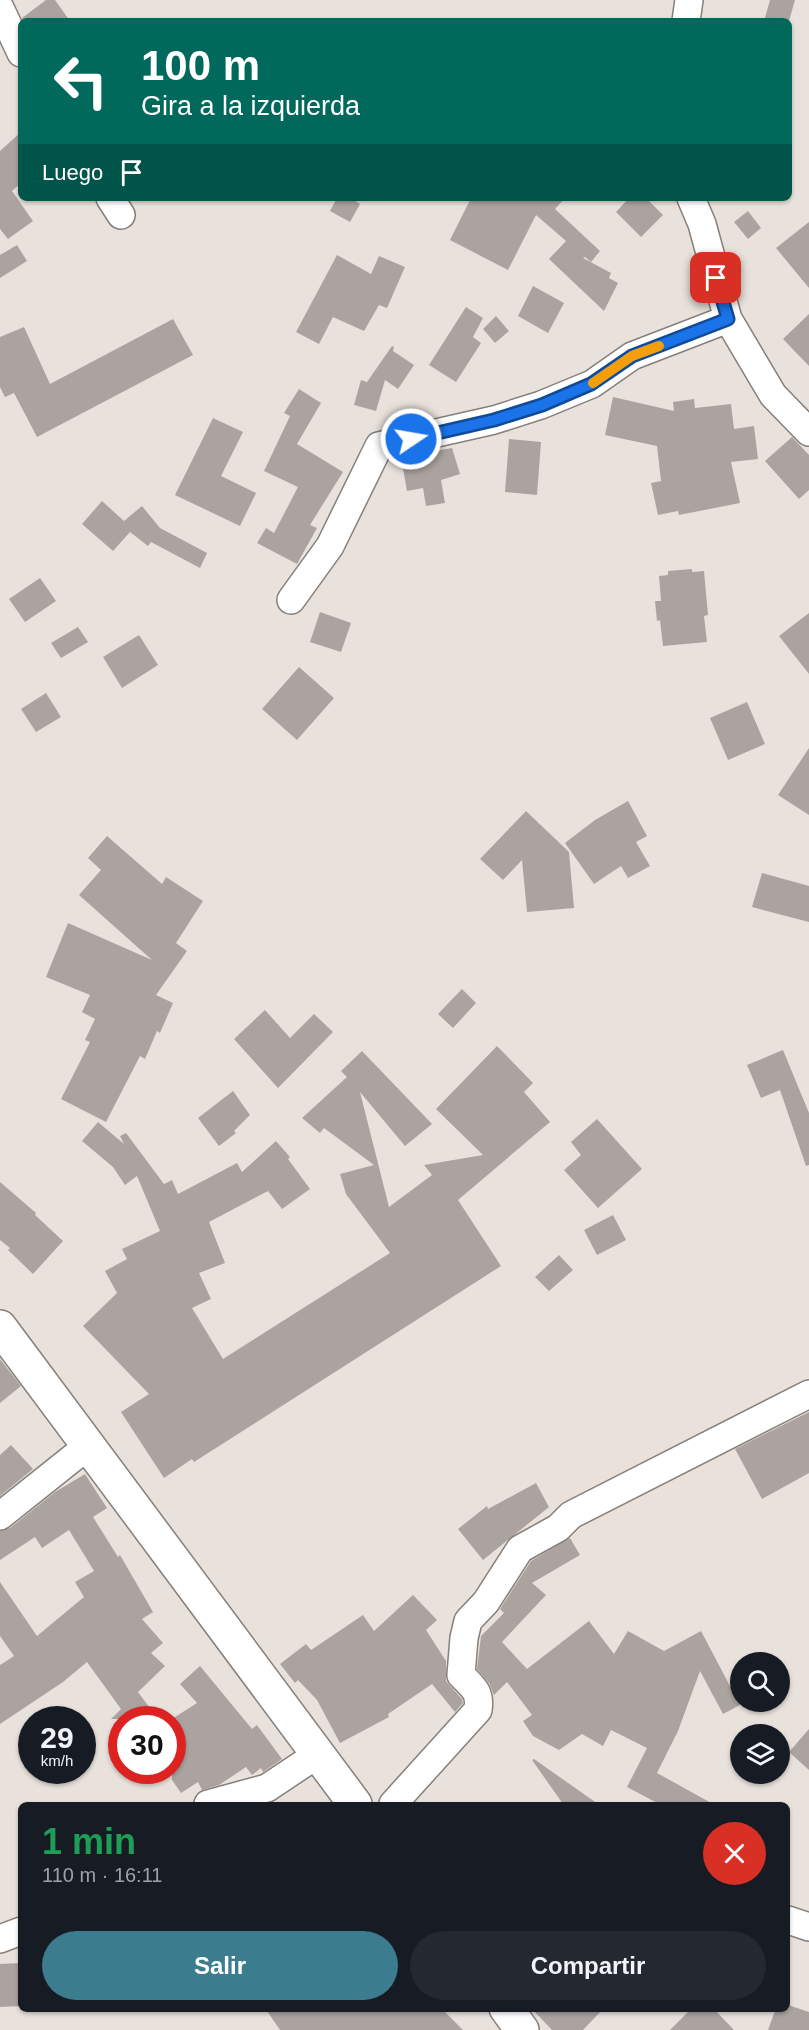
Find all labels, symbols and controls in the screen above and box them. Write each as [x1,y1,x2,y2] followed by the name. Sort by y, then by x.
[42,42,120,120] icon: left
[141,42,260,89] text: 100 m
[141,91,360,121] text: Gira a la izquierda
[115,156,148,189] icon: arrive
[42,160,103,185] text: Luego
[690,252,741,303] pin
[699,261,732,294] icon: arrive
[379,407,443,471] position arrow
[730,1652,790,1784] map controls
[730,1652,790,1712] button: search
[108,1706,186,1784] speed limit sign: 30
[40,1721,74,1754] text: 29
[730,1724,790,1784] button: layers
[41,1752,73,1769] text: km/h
[42,1821,136,1862] text: 1 min
[703,1822,766,1885] button: close
[42,1864,162,1886] text: 110 m · 16:11
[42,1931,398,2000] button: Salir
[410,1931,766,2000] button: Compartir

